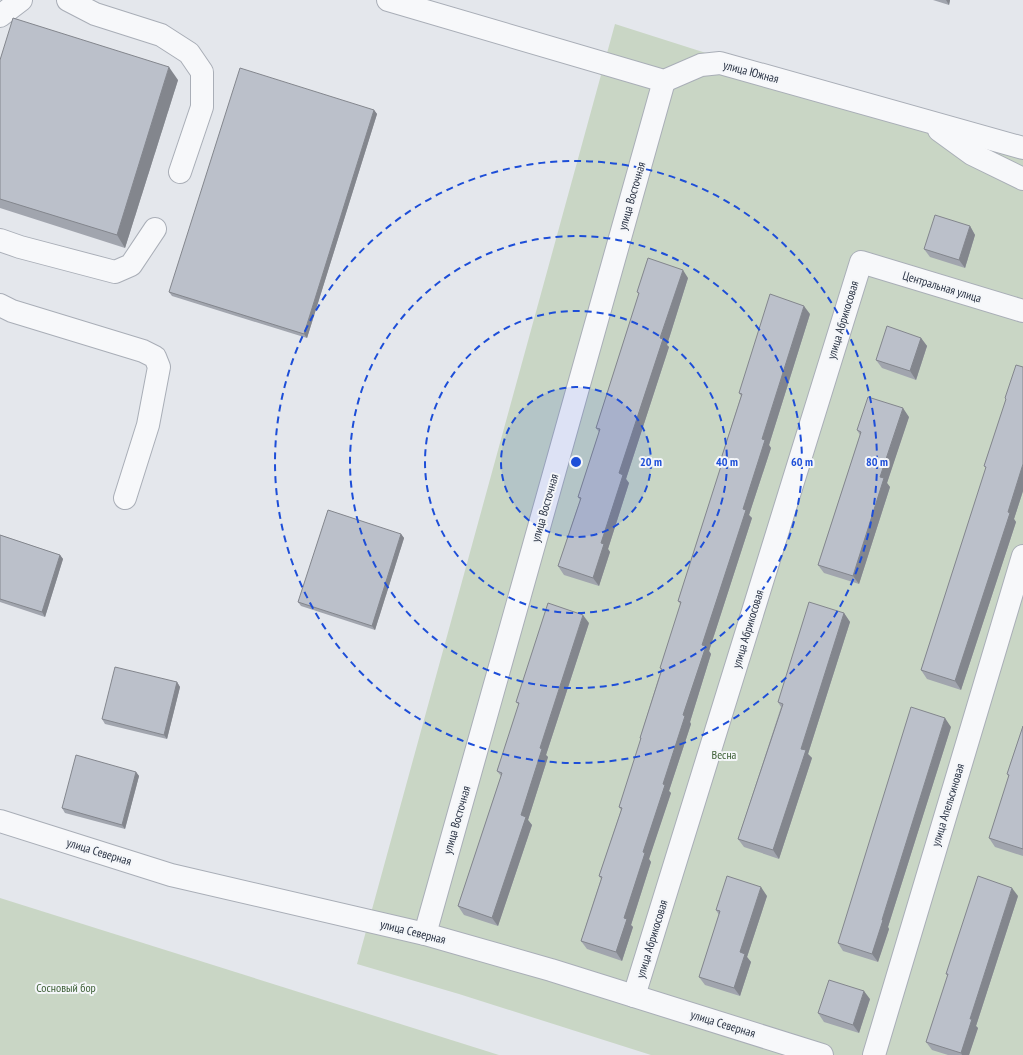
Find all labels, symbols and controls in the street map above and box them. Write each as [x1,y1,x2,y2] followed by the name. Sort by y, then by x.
[722,57,781,86] street label: улица Южная
[615,160,649,232] street label: улица Восточная
[901,267,984,306] street label: Центральная улица
[823,278,862,361] street label: улица Абрикосовая
[640,454,662,469] text: 20 m
[716,454,738,469] text: 40 m
[791,454,813,469] text: 60 m
[866,454,888,469] text: 80 m
[569,455,583,469] centre of rings
[528,472,562,544] street label: улица Восточная
[728,587,767,670] street label: улица Абрикосовая
[712,747,737,762] park label: Весна
[928,761,967,848] street label: улица Апельсиновая
[440,784,474,856] street label: улица Восточная
[65,835,134,869] street label: улица Северная
[632,897,671,980] street label: улица Абрикосовая
[379,916,448,947] street label: улица Северная
[36,980,96,995] park label: Сосновый бор
[689,1007,758,1041] street label: улица Северная

